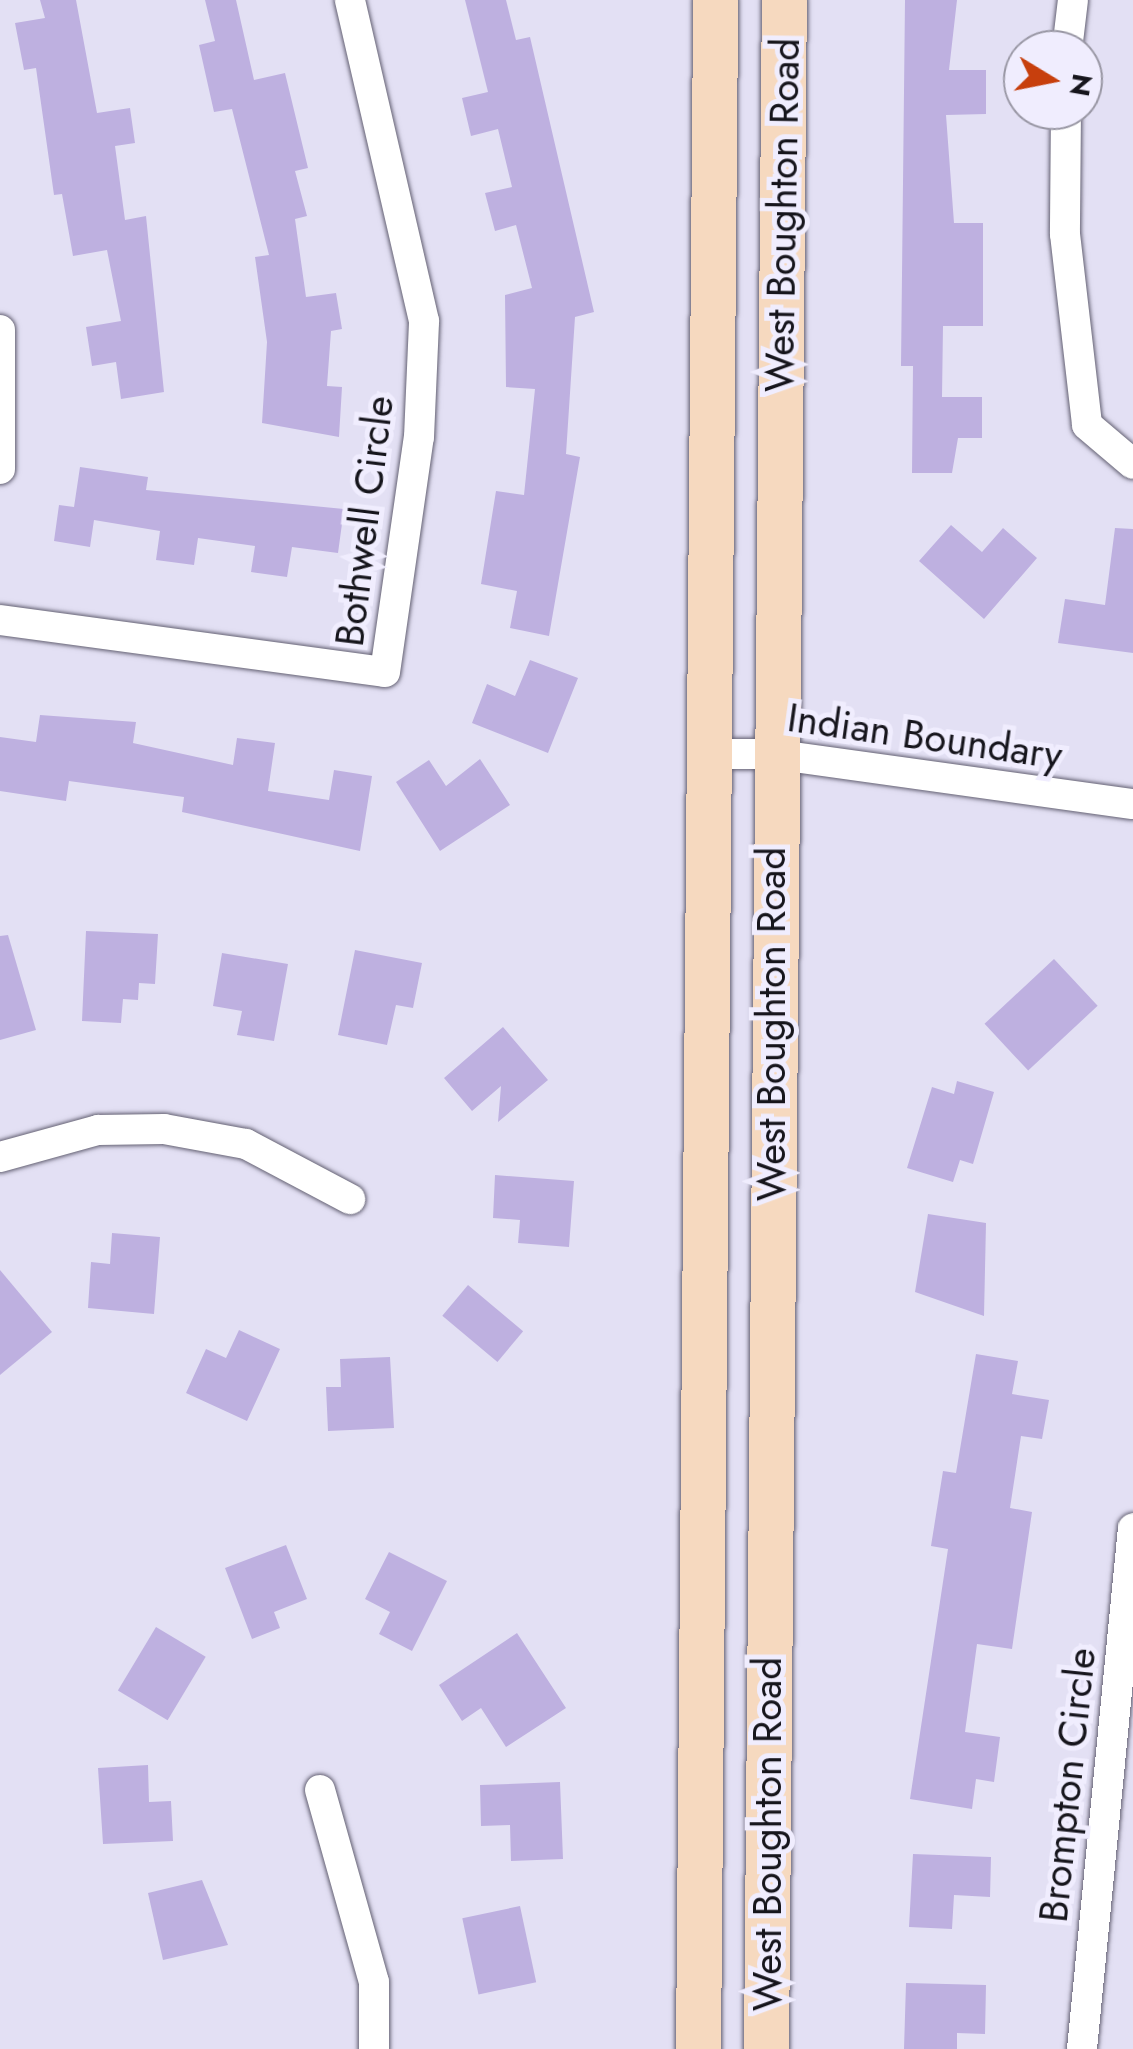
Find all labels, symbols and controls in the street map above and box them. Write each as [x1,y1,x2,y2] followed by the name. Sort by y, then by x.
[1003,30,1103,130] north arrow
[755,37,809,393] street label: West Boughton Road
[1059,70,1103,99] text: N
[325,393,403,649] street label: Bothwell Circle
[785,693,1065,779] street label: Indian Boundary
[747,847,795,1201] street label: West Boughton Road
[1029,1645,1105,1925] street label: Brompton Circle
[743,1657,791,2011] street label: West Boughton Road

